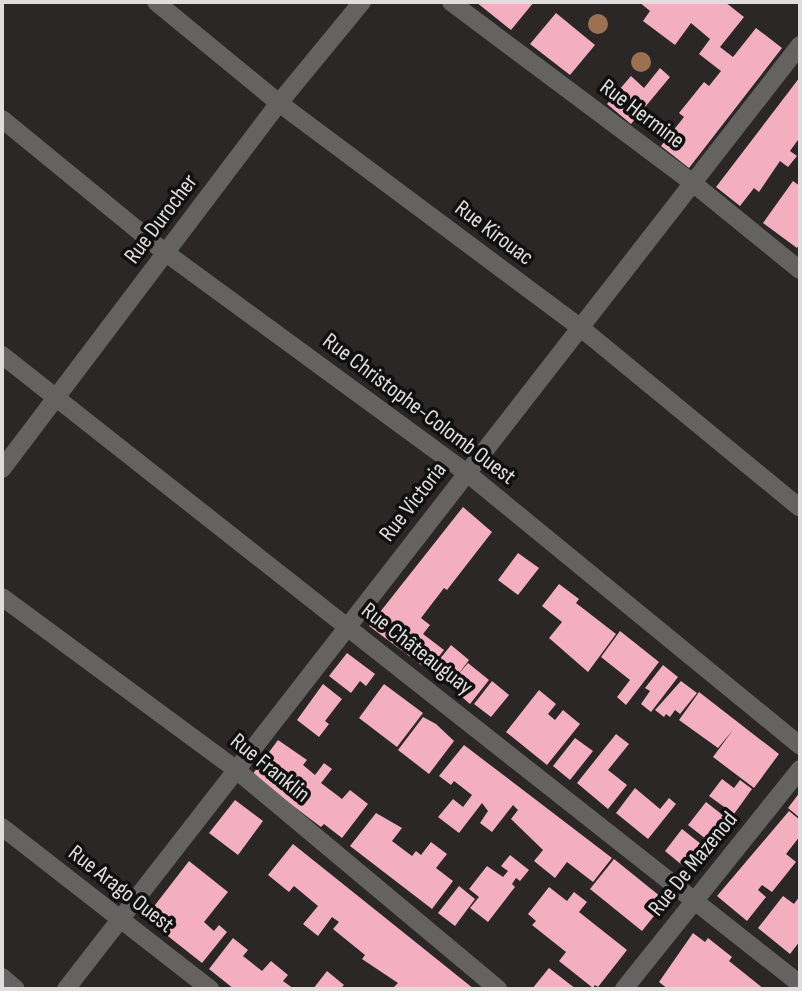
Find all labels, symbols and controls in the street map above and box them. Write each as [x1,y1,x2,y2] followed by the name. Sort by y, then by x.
[594,73,690,155] street label: Rue Hermine
[118,169,204,269] street label: Rue Durocher
[449,194,539,272] street label: Rue Kirouac
[317,327,521,491] street label: Rue Christophe-Colomb Ouest
[374,457,452,547] street label: Rue Victoria
[356,597,478,701] street label: Rue Châteauguay
[225,728,315,808] street label: Rue Franklin
[643,806,743,922] street label: Rue De Mazenod
[63,839,179,939] street label: Rue Arago Ouest

